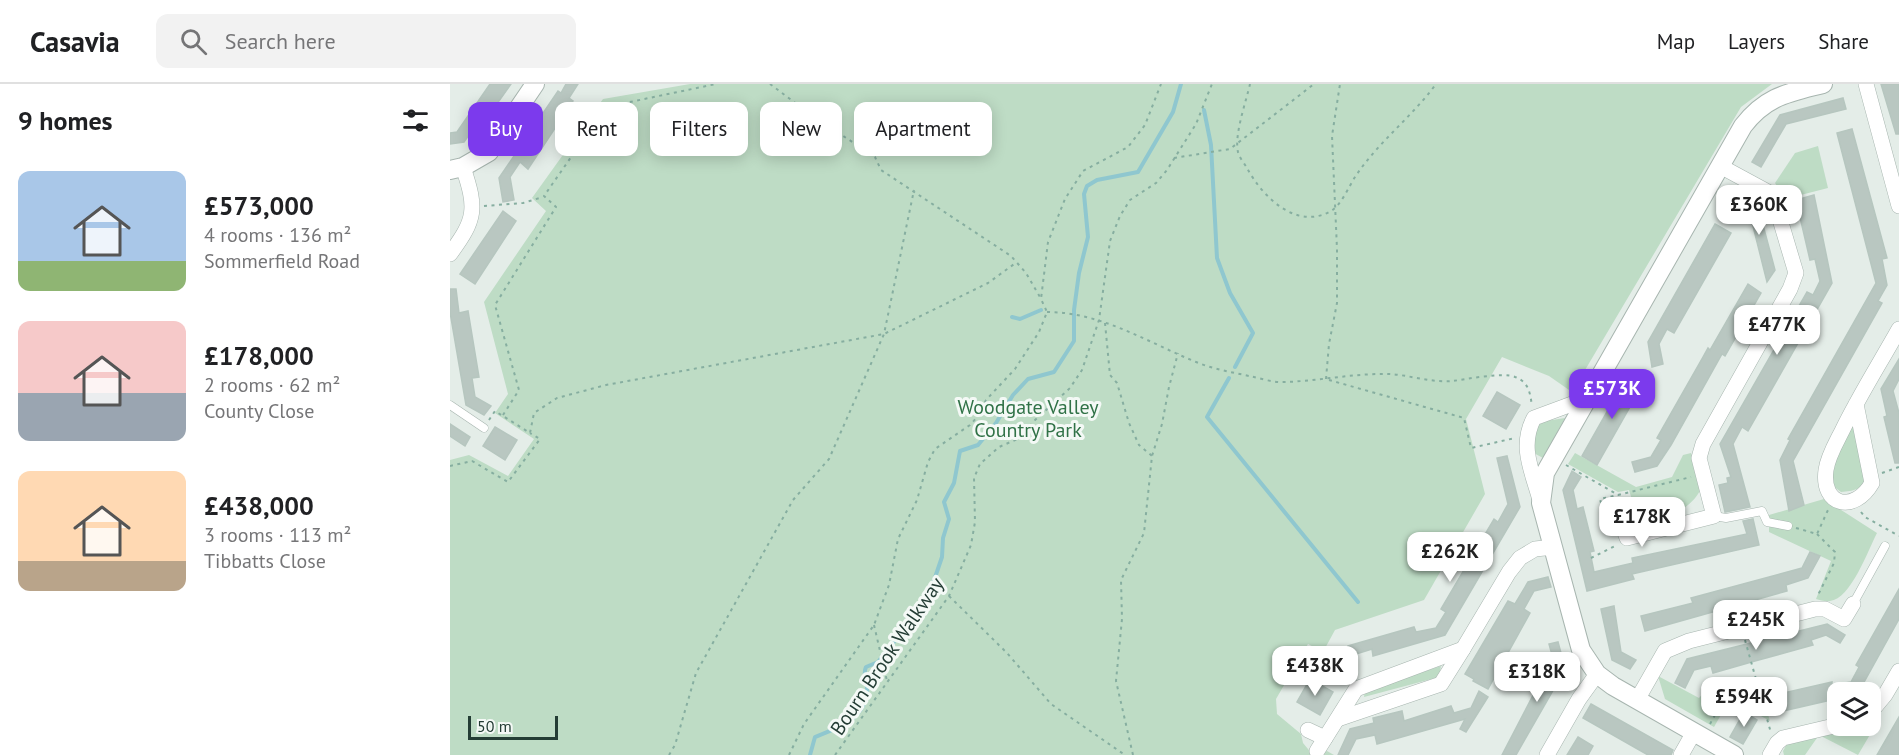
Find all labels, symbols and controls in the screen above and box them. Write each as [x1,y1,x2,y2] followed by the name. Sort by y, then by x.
[156,14,576,68] search box
[30,23,120,60] text: Casavia
[177,25,210,58] icon: search
[225,27,336,55] text: Search here
[1657,28,1695,55] text: Map
[1728,28,1785,55] text: Layers
[1818,28,1869,55] text: Share
[468,102,543,156] chip: Buy
[555,102,638,156] chip: Rent
[650,102,748,156] chip: Filters
[760,102,842,156] chip: New
[854,102,992,156] chip: Apartment
[18,104,113,137] text: 9 homes
[399,104,432,137] icon: filters
[1717,185,1801,236] pin: £360K
[204,189,314,222] text: £573,000
[1730,191,1788,217] text: £360K
[66,195,138,267] icon: home
[204,222,351,248] text: 4 rooms · 136 m²
[204,248,360,274] text: Sommerfield Road
[1735,305,1819,356] pin: £477K
[1748,311,1806,337] text: £477K
[204,339,314,372] text: £178,000
[66,345,138,417] icon: home
[1570,369,1654,420] pin: £573K
[204,372,340,398] text: 2 rooms · 62 m²
[1583,375,1641,401] text: £573K
[957,394,1099,443] park label: Woodgate Valley Country Park
[204,398,314,424] text: County Close
[204,489,314,522] text: £438,000
[66,495,138,567] icon: home
[1600,497,1684,548] pin: £178K
[1613,503,1671,529] text: £178K
[204,522,351,548] text: 3 rooms · 113 m²
[1408,532,1492,583] pin: £262K
[1421,538,1479,564] text: £262K
[204,548,326,574] text: Tibbatts Close
[824,571,950,740] street label: Bourn Brook Walkway
[1714,600,1798,651] pin: £245K
[1727,606,1785,632] text: £245K
[1273,646,1357,697] pin: £438K
[1286,652,1344,678] text: £438K
[1495,652,1579,703] pin: £318K
[1508,658,1566,684] text: £318K
[1702,677,1786,728] pin: £594K
[1827,682,1881,736] map controls
[1827,682,1881,736] button: layers
[1715,683,1773,709] text: £594K
[468,713,558,740] scale bar
[477,716,512,736] text: 50 m

